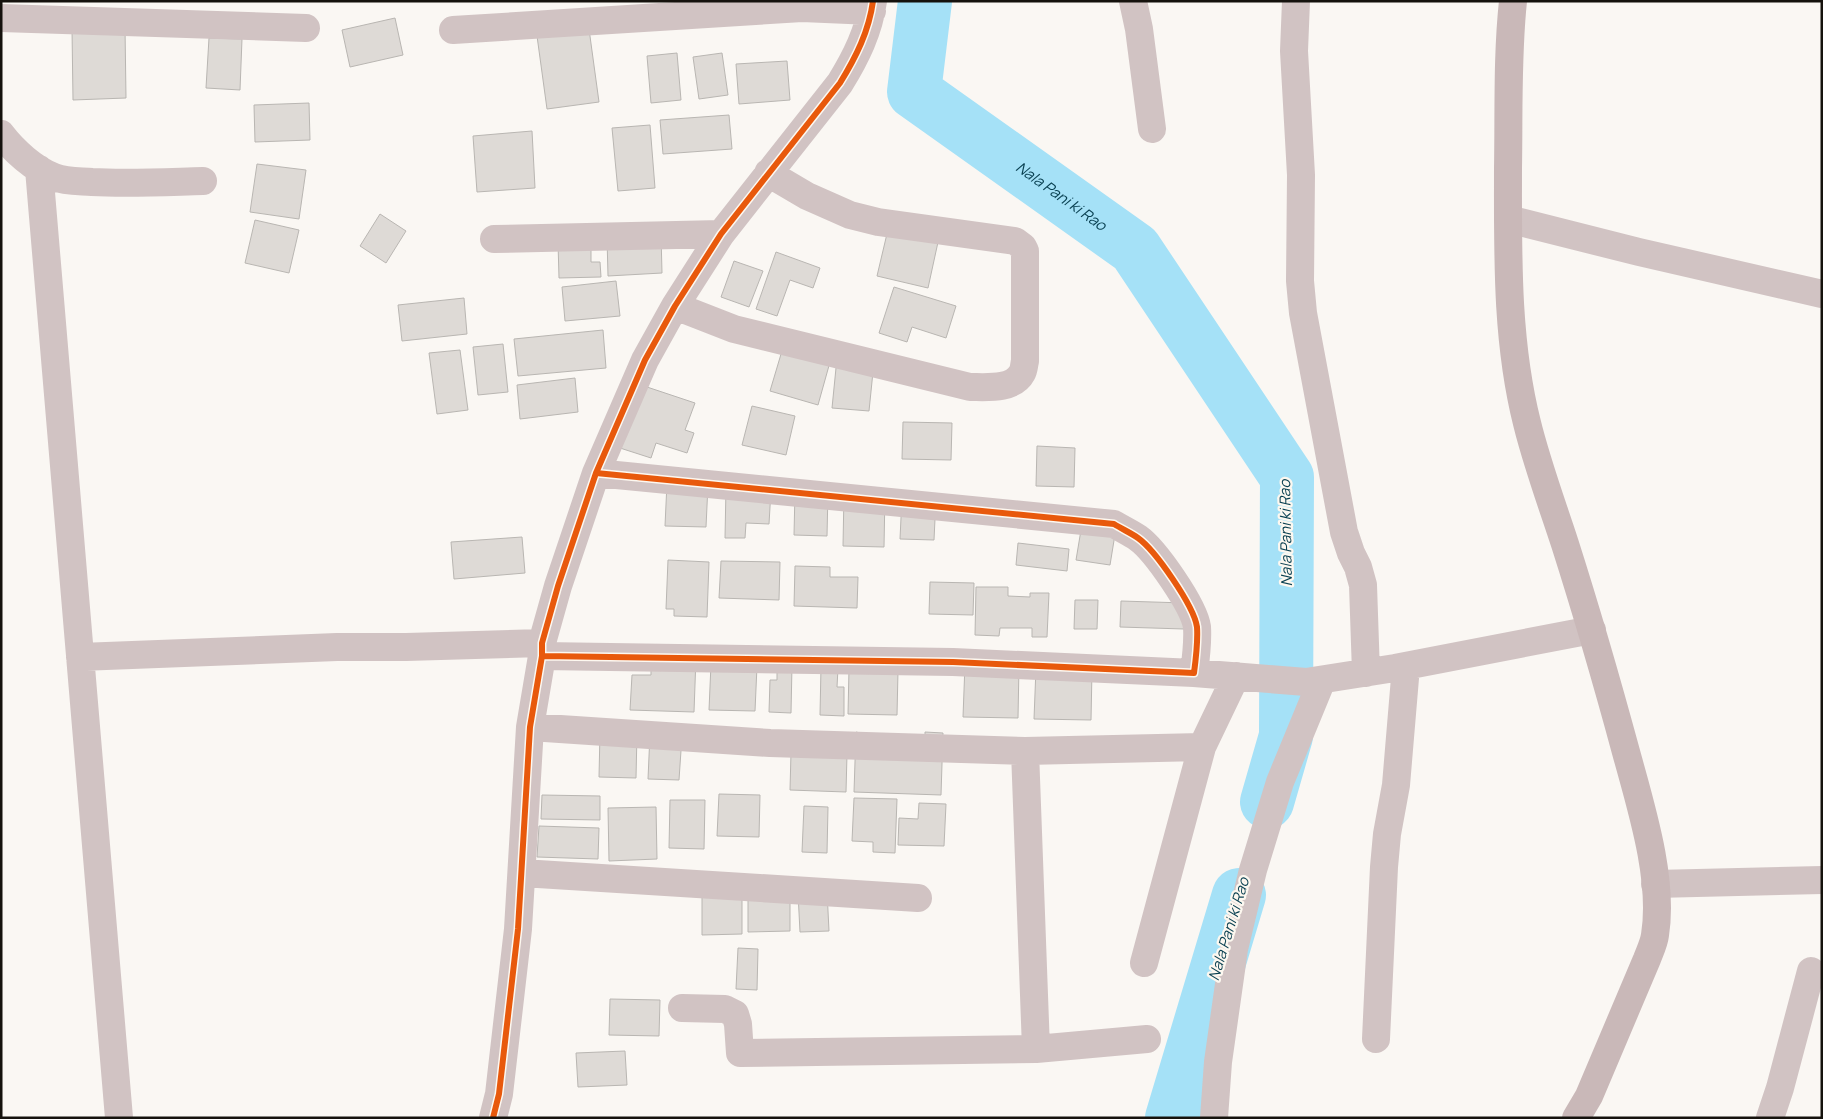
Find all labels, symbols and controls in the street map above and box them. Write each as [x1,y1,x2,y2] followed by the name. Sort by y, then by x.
[1012,157,1112,236] water label: Nala Pani ki Rao
[1274,478,1297,586] water label: Nala Pani ki Rao
[1203,874,1254,983] water label: Nala Pani ki Rao

